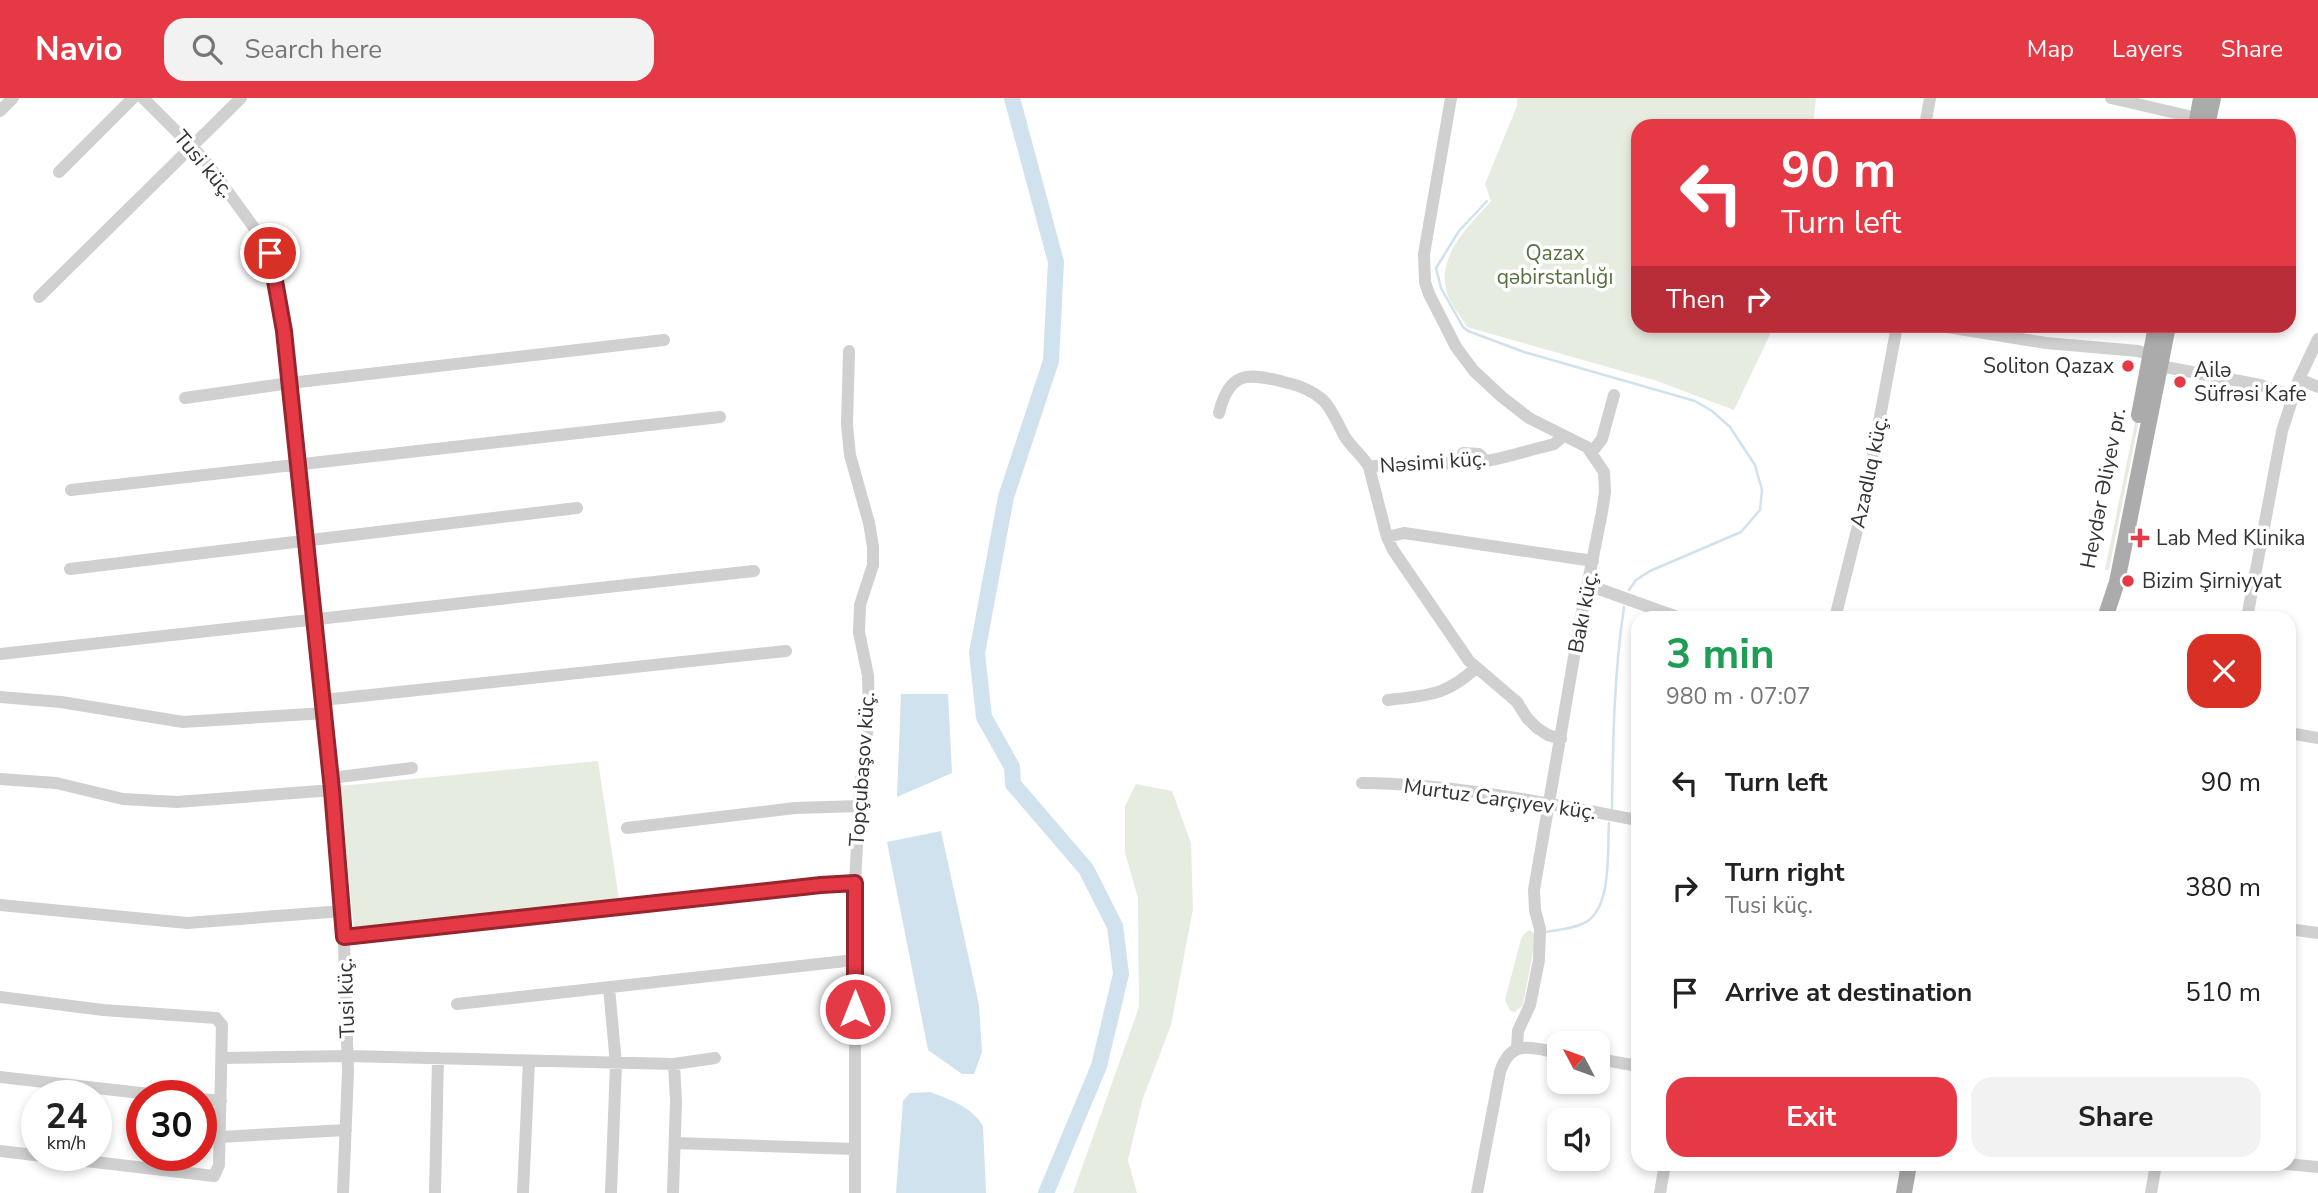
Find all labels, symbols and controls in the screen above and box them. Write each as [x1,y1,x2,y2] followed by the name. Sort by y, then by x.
[164,18,654,81] search box
[35,27,122,72] text: Navio
[188,30,226,68] icon: search
[244,32,382,67] text: Search here
[2027,33,2074,65] text: Map
[2112,33,2183,65] text: Layers
[2221,33,2283,65] text: Share
[167,124,241,204] street label: Tusi küç.
[1781,137,1896,204] text: 90 m
[1666,147,1757,238] icon: left
[1781,201,1901,244] text: Turn left
[240,223,300,283] pin
[251,234,289,272] icon: arrive
[1497,239,1613,291] park label: Qazax qəbirstanlığı
[1739,280,1777,318] icon: right
[1666,282,1725,317] text: Then
[1983,352,2114,380] place label: Soliton Qazax
[2194,356,2307,408] place label: Ailə Süfrəsi Kafe
[2120,358,2136,374] marker: Soliton Qazax
[2172,374,2188,390] marker: Ailə Süfrəsi Kafe
[2074,405,2132,571] street label: Heydər Əliyev pr.
[1843,413,1895,531] street label: Azadlıq küç.
[1379,444,1487,480] street label: Nəsimi küç.
[2156,524,2305,552] place label: Lab Med Klinika
[2130,528,2150,548] marker: Lab Med Klinika
[2142,567,2282,595] place label: Bizim Şirniyyat
[1561,569,1605,655] street label: Bakı küç.
[2120,573,2136,589] marker: Bizim Şirniyyat
[1666,626,1775,683] text: 3 min
[2187,634,2261,708] button: close
[1666,681,1811,712] text: 980 m · 07:07
[843,691,881,847] street label: Topçubaşov küç.
[1666,764,1704,802] icon: left
[1725,765,1828,800] text: Turn left
[2201,765,2261,800] text: 90 m
[1402,772,1598,826] street label: Murtuz Carçıyev küç.
[1725,855,1844,890] text: Turn right
[1666,869,1704,907] icon: right
[2185,870,2261,905] text: 380 m
[1725,890,1813,921] text: Tusi küç.
[331,957,361,1039] street label: Tusi küç.
[818,972,892,1046] position arrow
[1666,974,1704,1012] icon: arrive
[1725,975,1972,1010] text: Arrive at destination
[2185,975,2261,1010] text: 510 m
[1547,1031,1610,1094] north arrow
[1547,1031,1610,1171] map controls
[1666,1077,1957,1157] button: Exit
[1971,1077,2261,1157] button: Share
[126,1080,217,1171] speed limit sign: 30
[45,1093,88,1140] text: 24
[1547,1108,1610,1171] button: sound
[47,1131,86,1155] text: km/h

